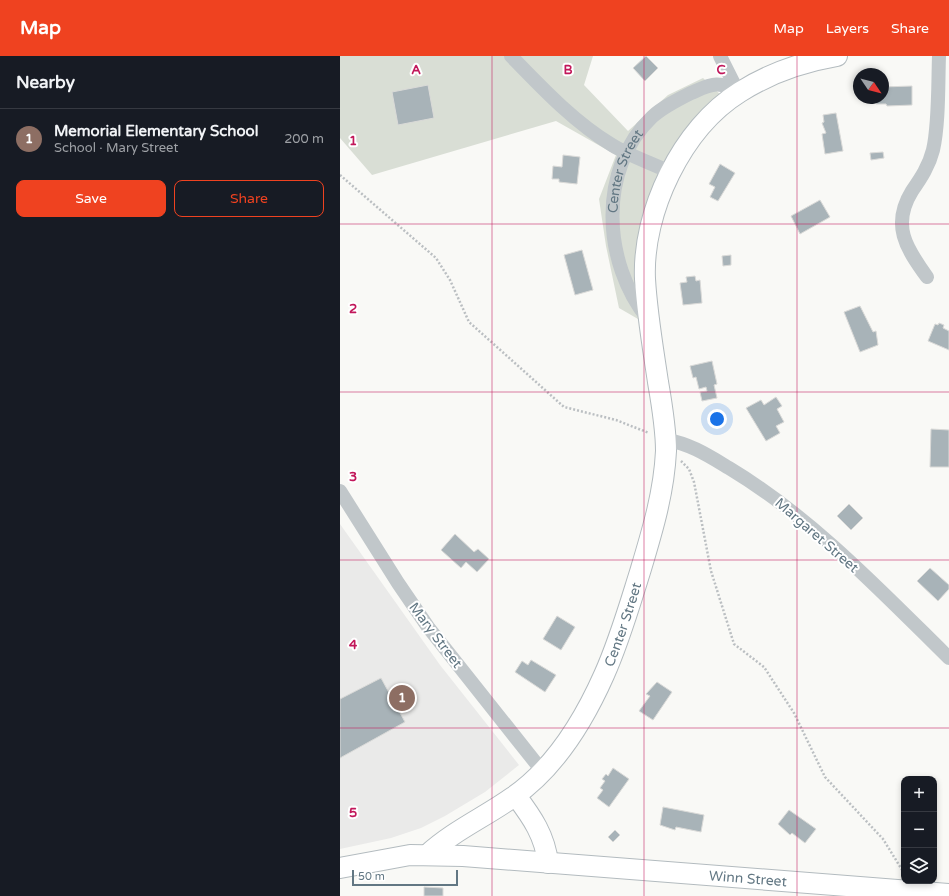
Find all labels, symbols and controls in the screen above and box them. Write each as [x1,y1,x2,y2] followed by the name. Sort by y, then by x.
[20,17,61,39] text: Map
[774,20,804,37] text: Map
[826,20,869,37] text: Layers
[891,20,929,37] text: Share
[411,62,421,78] text: A
[563,62,573,78] text: B
[716,62,726,78] text: C
[853,68,889,104] north arrow
[16,72,75,93] text: Nearby
[54,122,258,140] text: Memorial Elementary School
[604,125,647,213] street label: Center Street
[25,131,33,147] text: 1
[284,131,324,147] text: 200 m
[349,133,357,149] text: 1
[54,140,178,156] text: School · Mary Street
[16,180,166,217] button: Save
[174,180,324,217] button: Share
[349,301,357,317] text: 2
[707,409,727,429] your location
[349,469,357,485] text: 3
[771,494,862,577] street label: Margaret Street
[601,580,645,669] street label: Center Street
[405,599,466,672] street label: Mary Street
[349,637,358,653] text: 4
[389,683,415,713] pin: 1
[901,776,937,884] map controls
[901,776,937,812] button: +
[349,805,357,821] text: 5
[901,812,937,848] button: −
[901,848,937,884] button: layers
[708,867,788,890] street label: Winn Street
[352,868,458,887] scale bar
[358,870,385,883] text: 50 m

